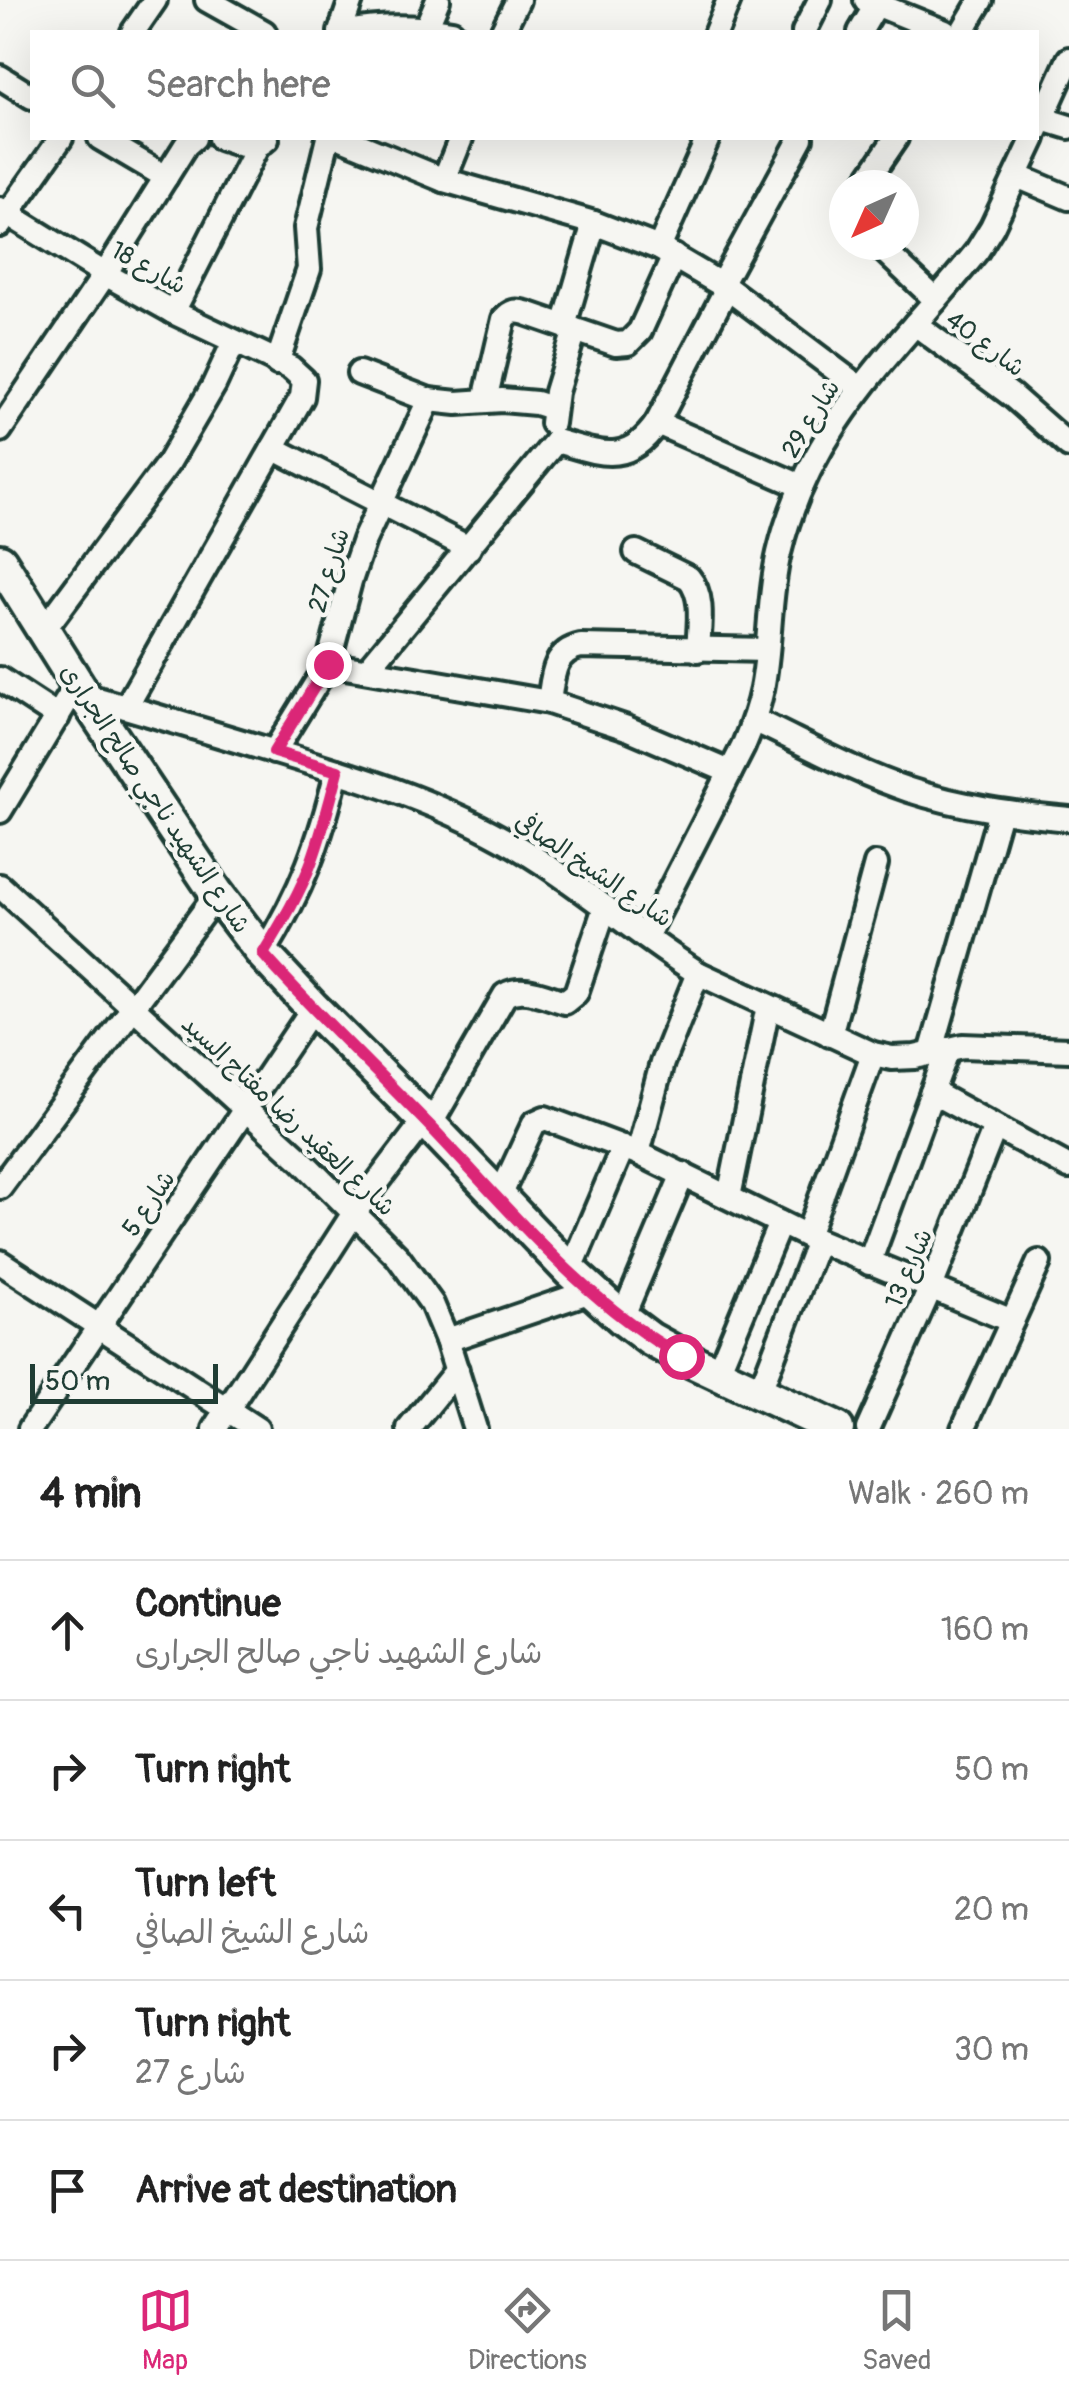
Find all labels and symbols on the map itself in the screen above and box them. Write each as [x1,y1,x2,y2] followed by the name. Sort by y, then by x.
[829,170,919,260] north arrow
[104,235,192,303] street label: شارع 18
[939,304,1031,385] street label: شارع 40
[775,374,848,464] street label: شارع 29
[302,524,358,617] street label: شارع 27
[306,642,352,688] route end
[49,658,257,942] street label: شارع الشهيد ناجي صالح الجرارى
[507,805,678,936] street label: شارع الشيخ الصافي
[174,1009,401,1224] street label: شارع العقيد رضا مفتاح السيد
[116,1165,183,1243] street label: شارع 5
[879,1224,941,1313] street label: شارع 13
[659,1334,705,1380] route start
[30,1359,218,1404] scale bar

